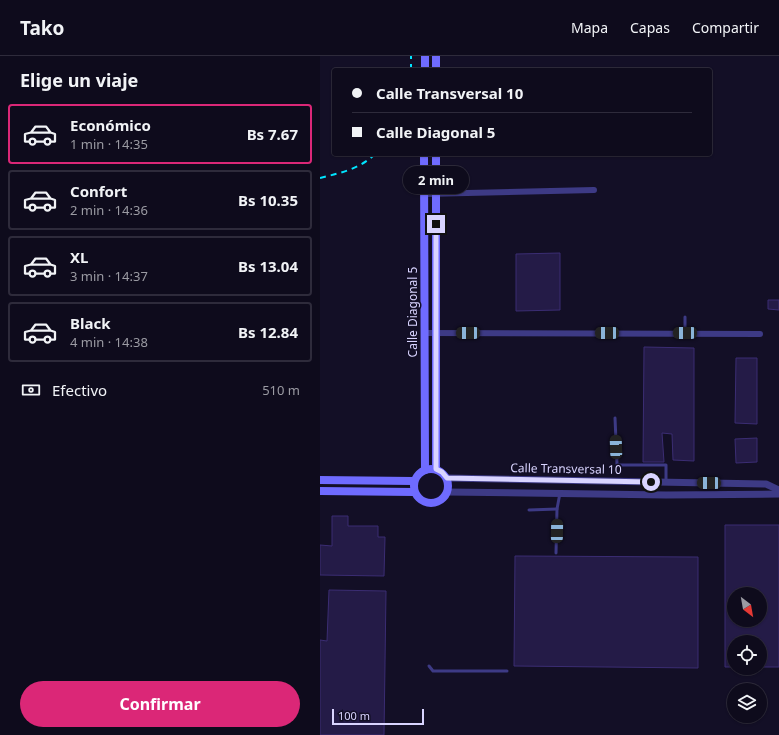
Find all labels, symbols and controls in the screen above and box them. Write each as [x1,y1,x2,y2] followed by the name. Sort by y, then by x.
[20,15,64,41] text: Tako
[571,18,608,37] text: Mapa
[630,18,670,37] text: Capas
[692,18,759,37] text: Compartir
[20,68,138,92] text: Elige un viaje
[376,83,523,103] text: Calle Transversal 10
[70,115,151,135] text: Económico
[22,116,58,152] icon: car
[376,122,495,142] text: Calle Diagonal 5
[247,124,298,144] text: Bs 7.67
[70,135,148,153] text: 1 min · 14:35
[403,166,469,194] callout: 2 min
[418,171,454,189] text: 2 min
[70,181,127,201] text: Confort
[22,182,58,218] icon: car
[238,190,298,210] text: Bs 10.35
[70,201,148,219] text: 2 min · 14:36
[427,215,445,233] route end
[70,247,88,267] text: XL
[22,248,58,284] icon: car
[238,256,298,276] text: Bs 13.04
[404,266,421,357] street label: Calle Diagonal 5
[70,267,148,285] text: 3 min · 14:37
[70,313,110,333] text: Black
[22,314,58,350] icon: car
[238,322,298,342] text: Bs 12.84
[456,327,480,339] car
[595,327,619,339] car
[673,327,697,339] car
[70,333,148,351] text: 4 min · 14:38
[20,379,42,401] icon: cash
[52,380,107,400] text: Efectivo
[262,381,300,399] text: 510 m
[610,435,622,459] car
[510,459,622,478] street label: Calle Transversal 10
[642,473,660,491] route start
[697,477,721,489] car
[551,519,563,543] car
[727,587,767,627] north arrow
[727,587,767,723] map controls
[727,635,767,675] button: locate
[20,681,300,727] button: Confirmar
[727,683,767,723] button: layers
[332,707,424,726] scale bar
[338,708,370,723] text: 100 m

